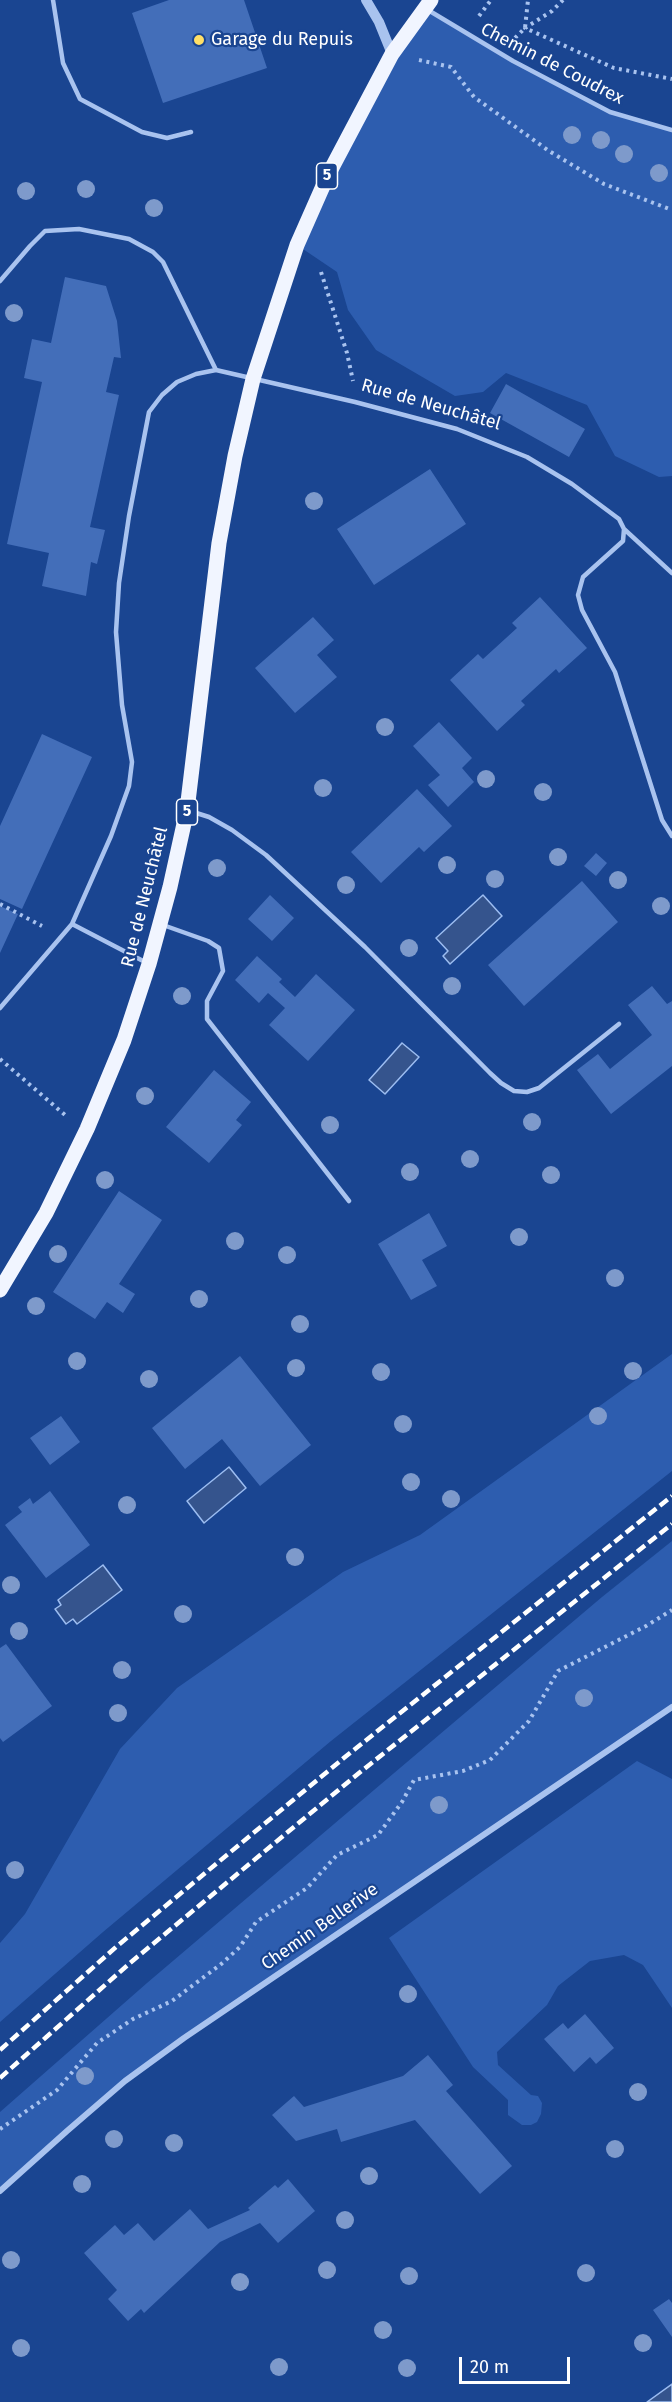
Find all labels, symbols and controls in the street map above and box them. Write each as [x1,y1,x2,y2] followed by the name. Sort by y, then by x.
[477,19,627,109] street label: Chemin de Coudrex
[211,29,353,51] place label: Garage du Repuis
[192,33,206,47] marker: Garage du Repuis
[316,163,338,189] road number: 5
[359,375,503,435] street label: Rue de Neuchâtel
[176,799,198,825] road number: 5
[117,824,173,970] street label: Rue de Neuchâtel
[257,1879,383,1975] street label: Chemin Bellerive
[462,2345,573,2383] scale bar
[470,2356,509,2378] text: 20 m

